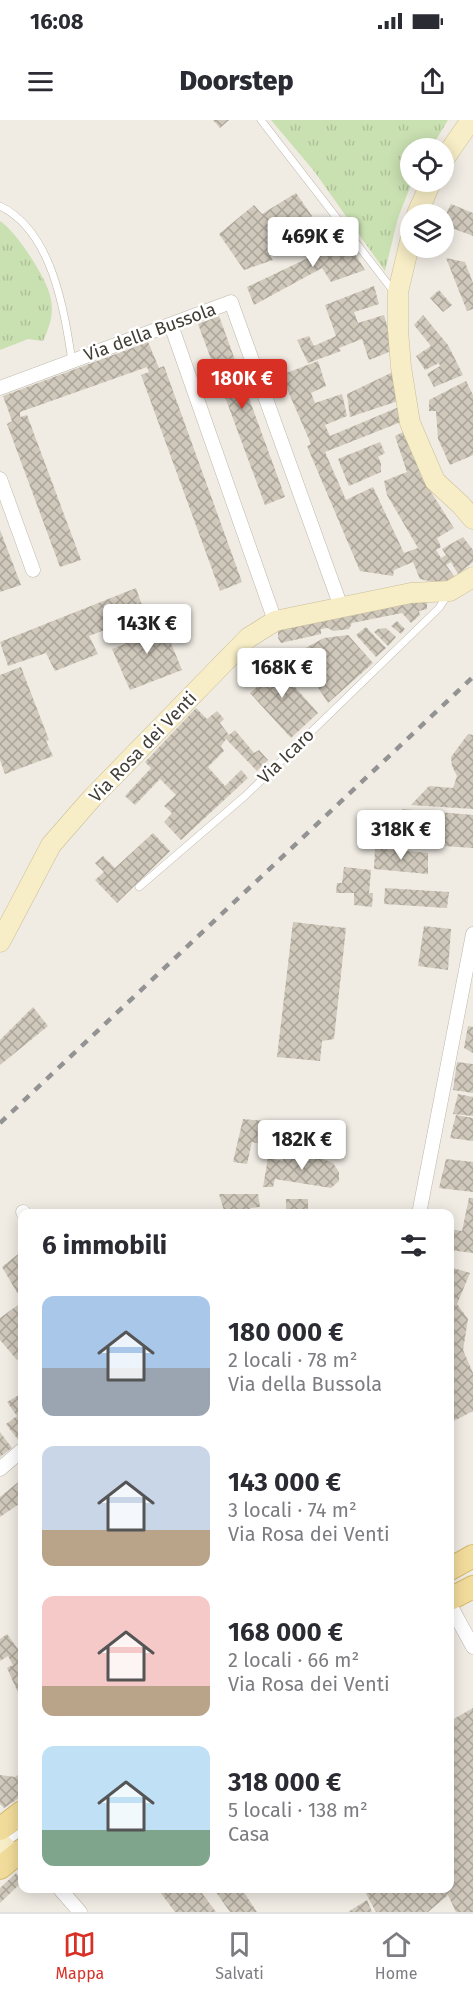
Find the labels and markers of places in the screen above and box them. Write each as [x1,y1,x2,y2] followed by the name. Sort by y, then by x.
[264,217,362,268] pin: 469K €
[193,359,291,410] pin: 180K €
[98,604,196,655] pin: 143K €
[233,648,331,699] pin: 168K €
[352,810,450,861] pin: 318K €
[253,1120,351,1171] pin: 182K €

